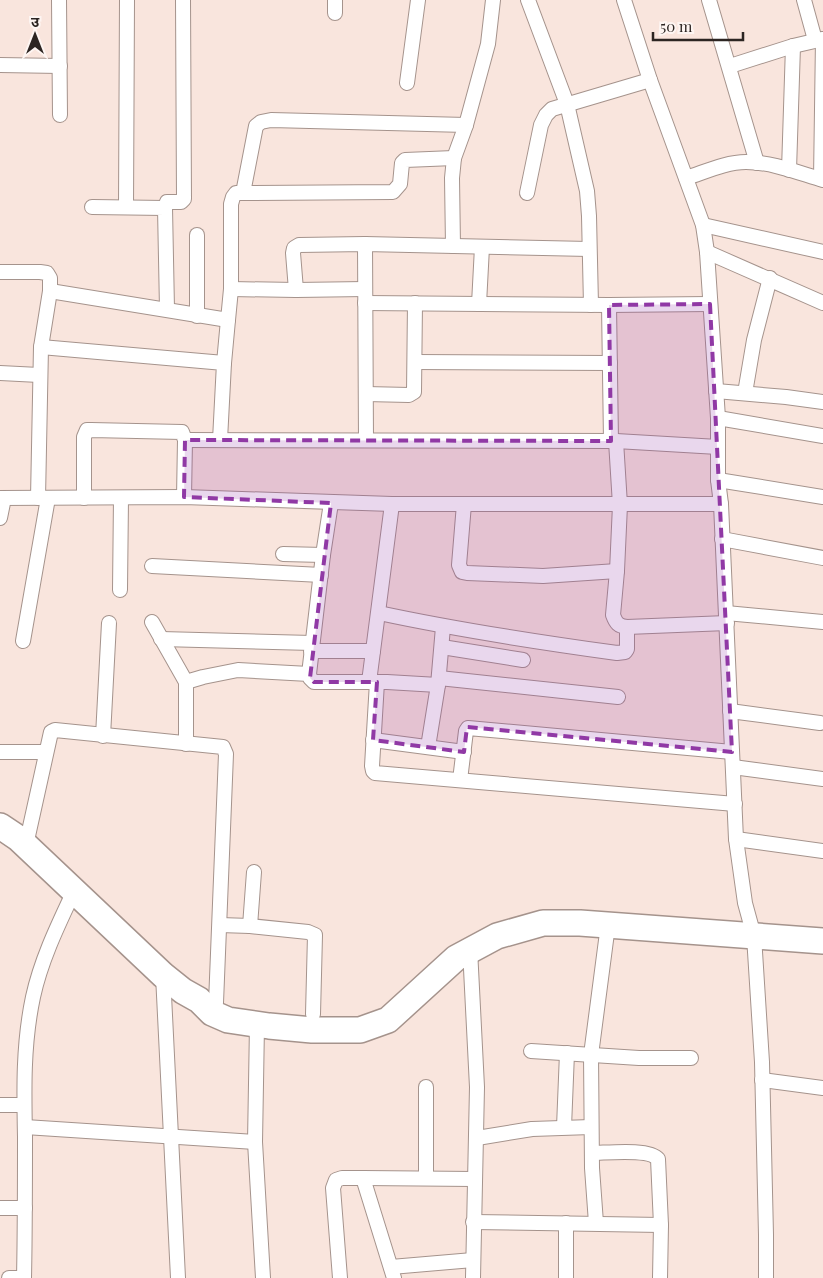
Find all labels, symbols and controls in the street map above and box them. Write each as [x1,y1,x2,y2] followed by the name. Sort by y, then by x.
[10,10,60,60] north arrow
[653,10,743,42] scale bar
[31,12,40,31] text: उ
[660,16,693,36] text: 50 m

